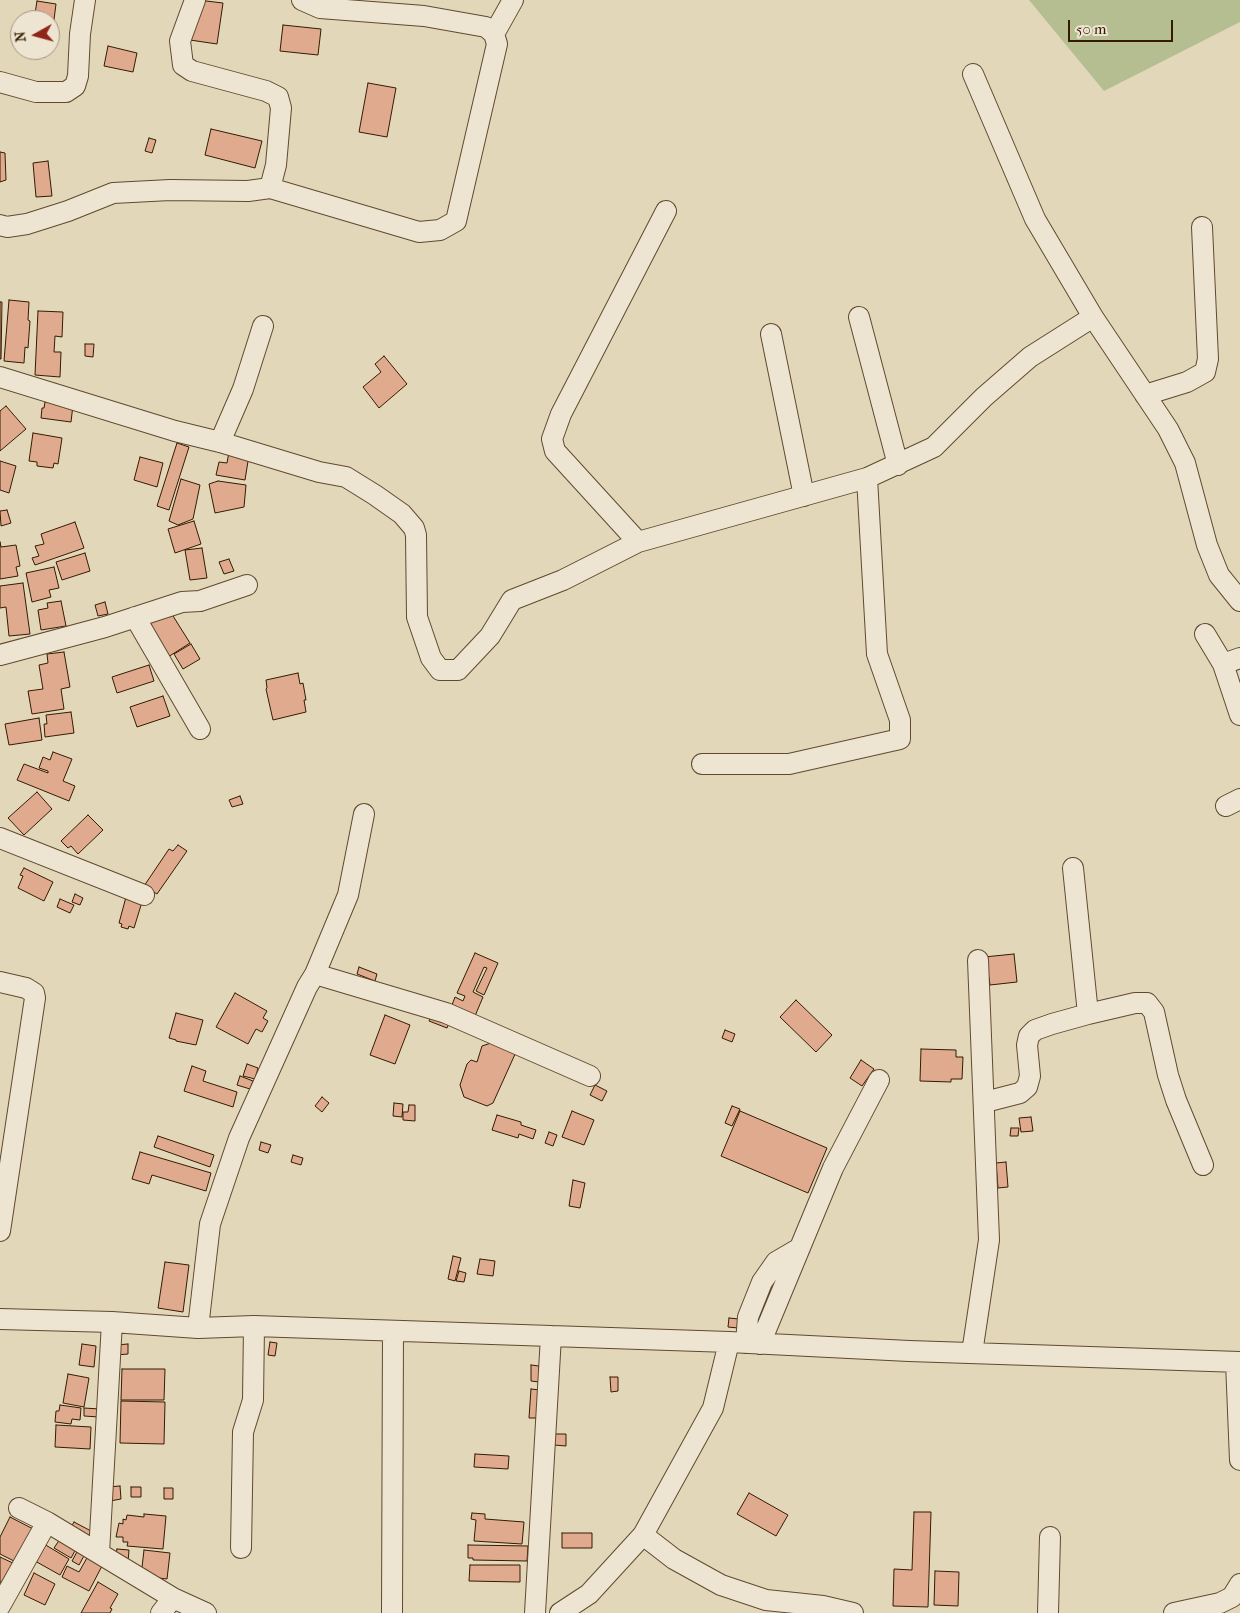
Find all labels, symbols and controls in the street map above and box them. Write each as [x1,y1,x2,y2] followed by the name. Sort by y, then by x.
[10,10,60,60] north arrow
[1070,10,1175,42] scale bar
[1076,20,1106,38] text: 50 m
[12,30,30,43] text: N

